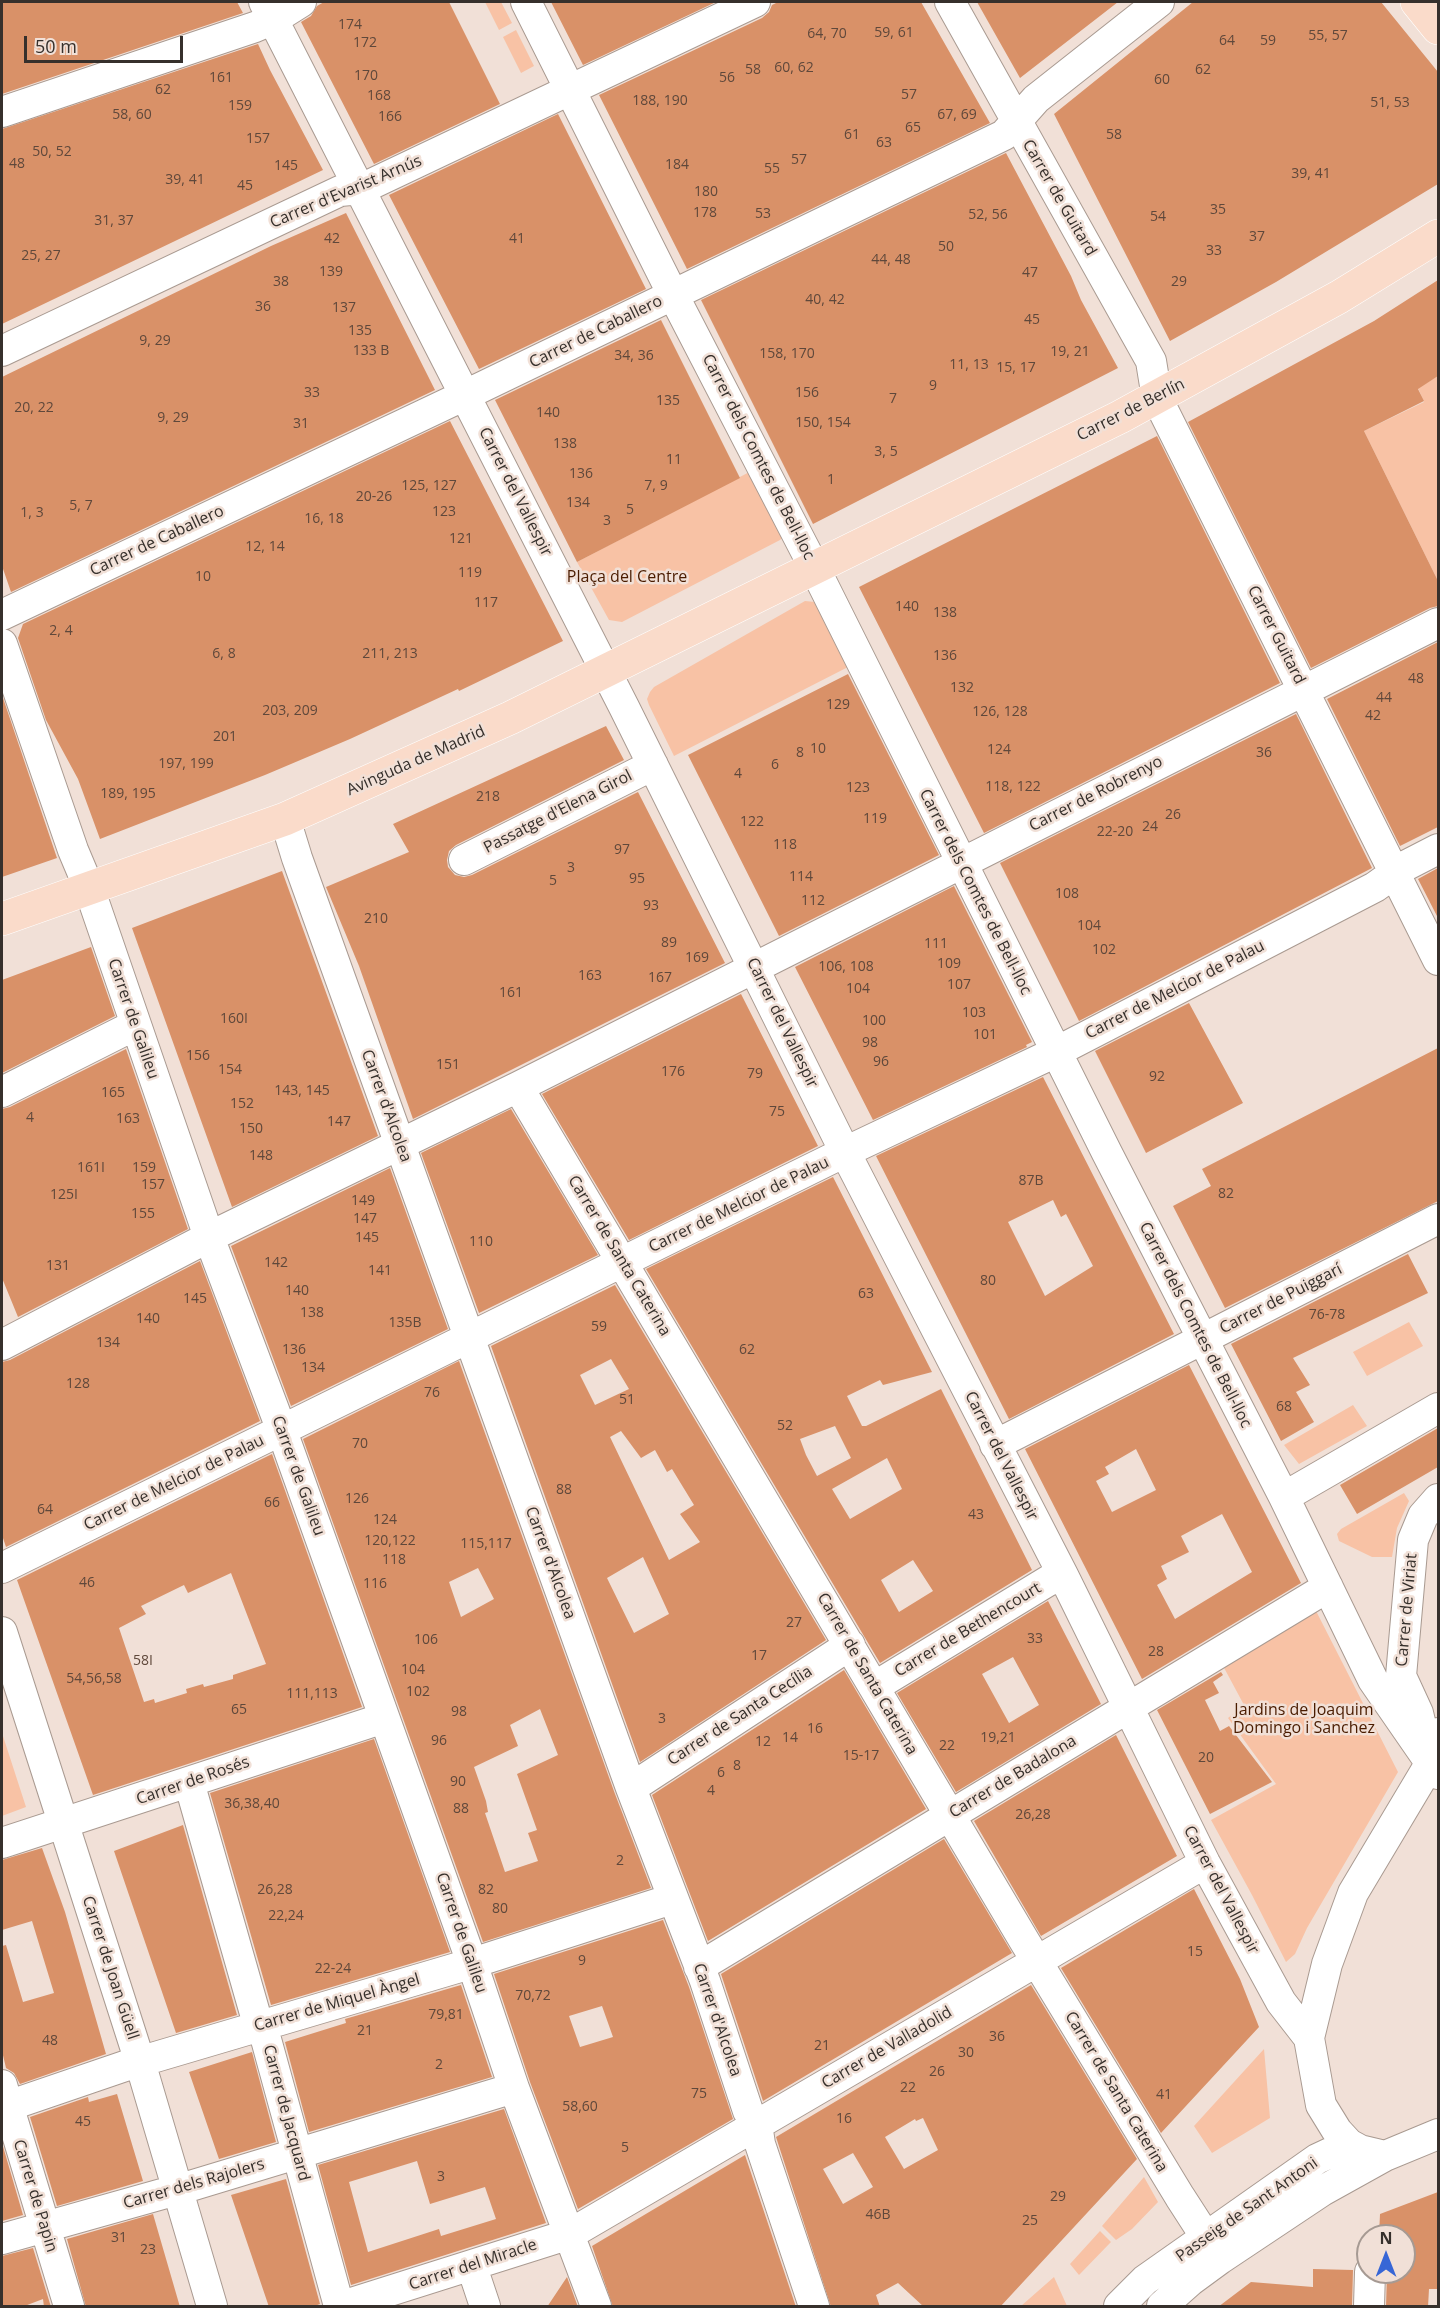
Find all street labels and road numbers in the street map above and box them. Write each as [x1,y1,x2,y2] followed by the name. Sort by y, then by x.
[1018,136,1100,260] street label: Carrer de Guitard
[267,151,425,233] street label: Carrer d'Evarist Arnús
[526,291,666,373] street label: Carrer de Caballero
[698,351,818,563] street label: Carrer dels Comtes de Bell-lloc
[1074,375,1188,445] street label: Carrer de Berlín
[474,424,556,560] street label: Carrer del Vallespir
[87,502,227,580] street label: Carrer de Caballero
[1243,582,1309,688] street label: Carrer Guitard
[344,722,488,800] street label: Avinguda de Madrid
[1026,752,1166,836] street label: Carrer de Robrenyo
[481,766,635,858] street label: Passatge d'Elena Girol
[915,786,1035,998] street label: Carrer dels Comtes de Bell-lloc
[1082,936,1268,1044] street label: Carrer de Melcior de Palau
[742,955,822,1091] street label: Carrer del Vallespir
[103,956,163,1082] street label: Carrer de Galileu
[357,1047,415,1165] street label: Carrer d'Alcolea
[646,1153,832,1257] street label: Carrer de Melcior de Palau
[563,1172,675,1340] street label: Carrer de Santa Caterina
[1135,1219,1255,1431] street label: Carrer dels Comtes de Bell-lloc
[1217,1260,1345,1338] street label: Carrer de Puiggarí
[960,1388,1042,1524] street label: Carrer del Vallespir
[267,1413,329,1539] street label: Carrer de Galileu
[81,1431,267,1535] street label: Carrer de Melcior de Palau
[521,1504,579,1622] street label: Carrer d'Alcolea
[1392,1553,1422,1667] street label: Carrer de Viriat
[891,1579,1045,1681] street label: Carrer de Bethencourt
[813,1590,921,1758] street label: Carrer de Santa Caterina
[664,1662,816,1770] street label: Carrer de Santa Cecília
[946,1731,1080,1823] street label: Carrer de Badalona
[134,1753,252,1809] street label: Carrer de Rosés
[1179,1823,1263,1957] street label: Carrer del Vallespir
[431,1870,491,1996] street label: Carrer de Galileu
[78,1894,142,2042] street label: Carrer de Joan Güell
[689,1961,745,2079] street label: Carrer d'Alcolea
[252,1970,422,2036] street label: Carrer de Miquel Àngel
[818,2003,956,2093] street label: Carrer de Valladolid
[1060,2008,1172,2176] street label: Carrer de Santa Caterina
[259,2043,313,2183] street label: Carrer de Jacquard
[9,2137,61,2255] street label: Carrer de Papin
[1172,2154,1322,2266] street label: Passeig de Sant Antoni
[121,2155,267,2213] street label: Carrer dels Rajolers
[407,2235,539,2295] street label: Carrer del Miracle

